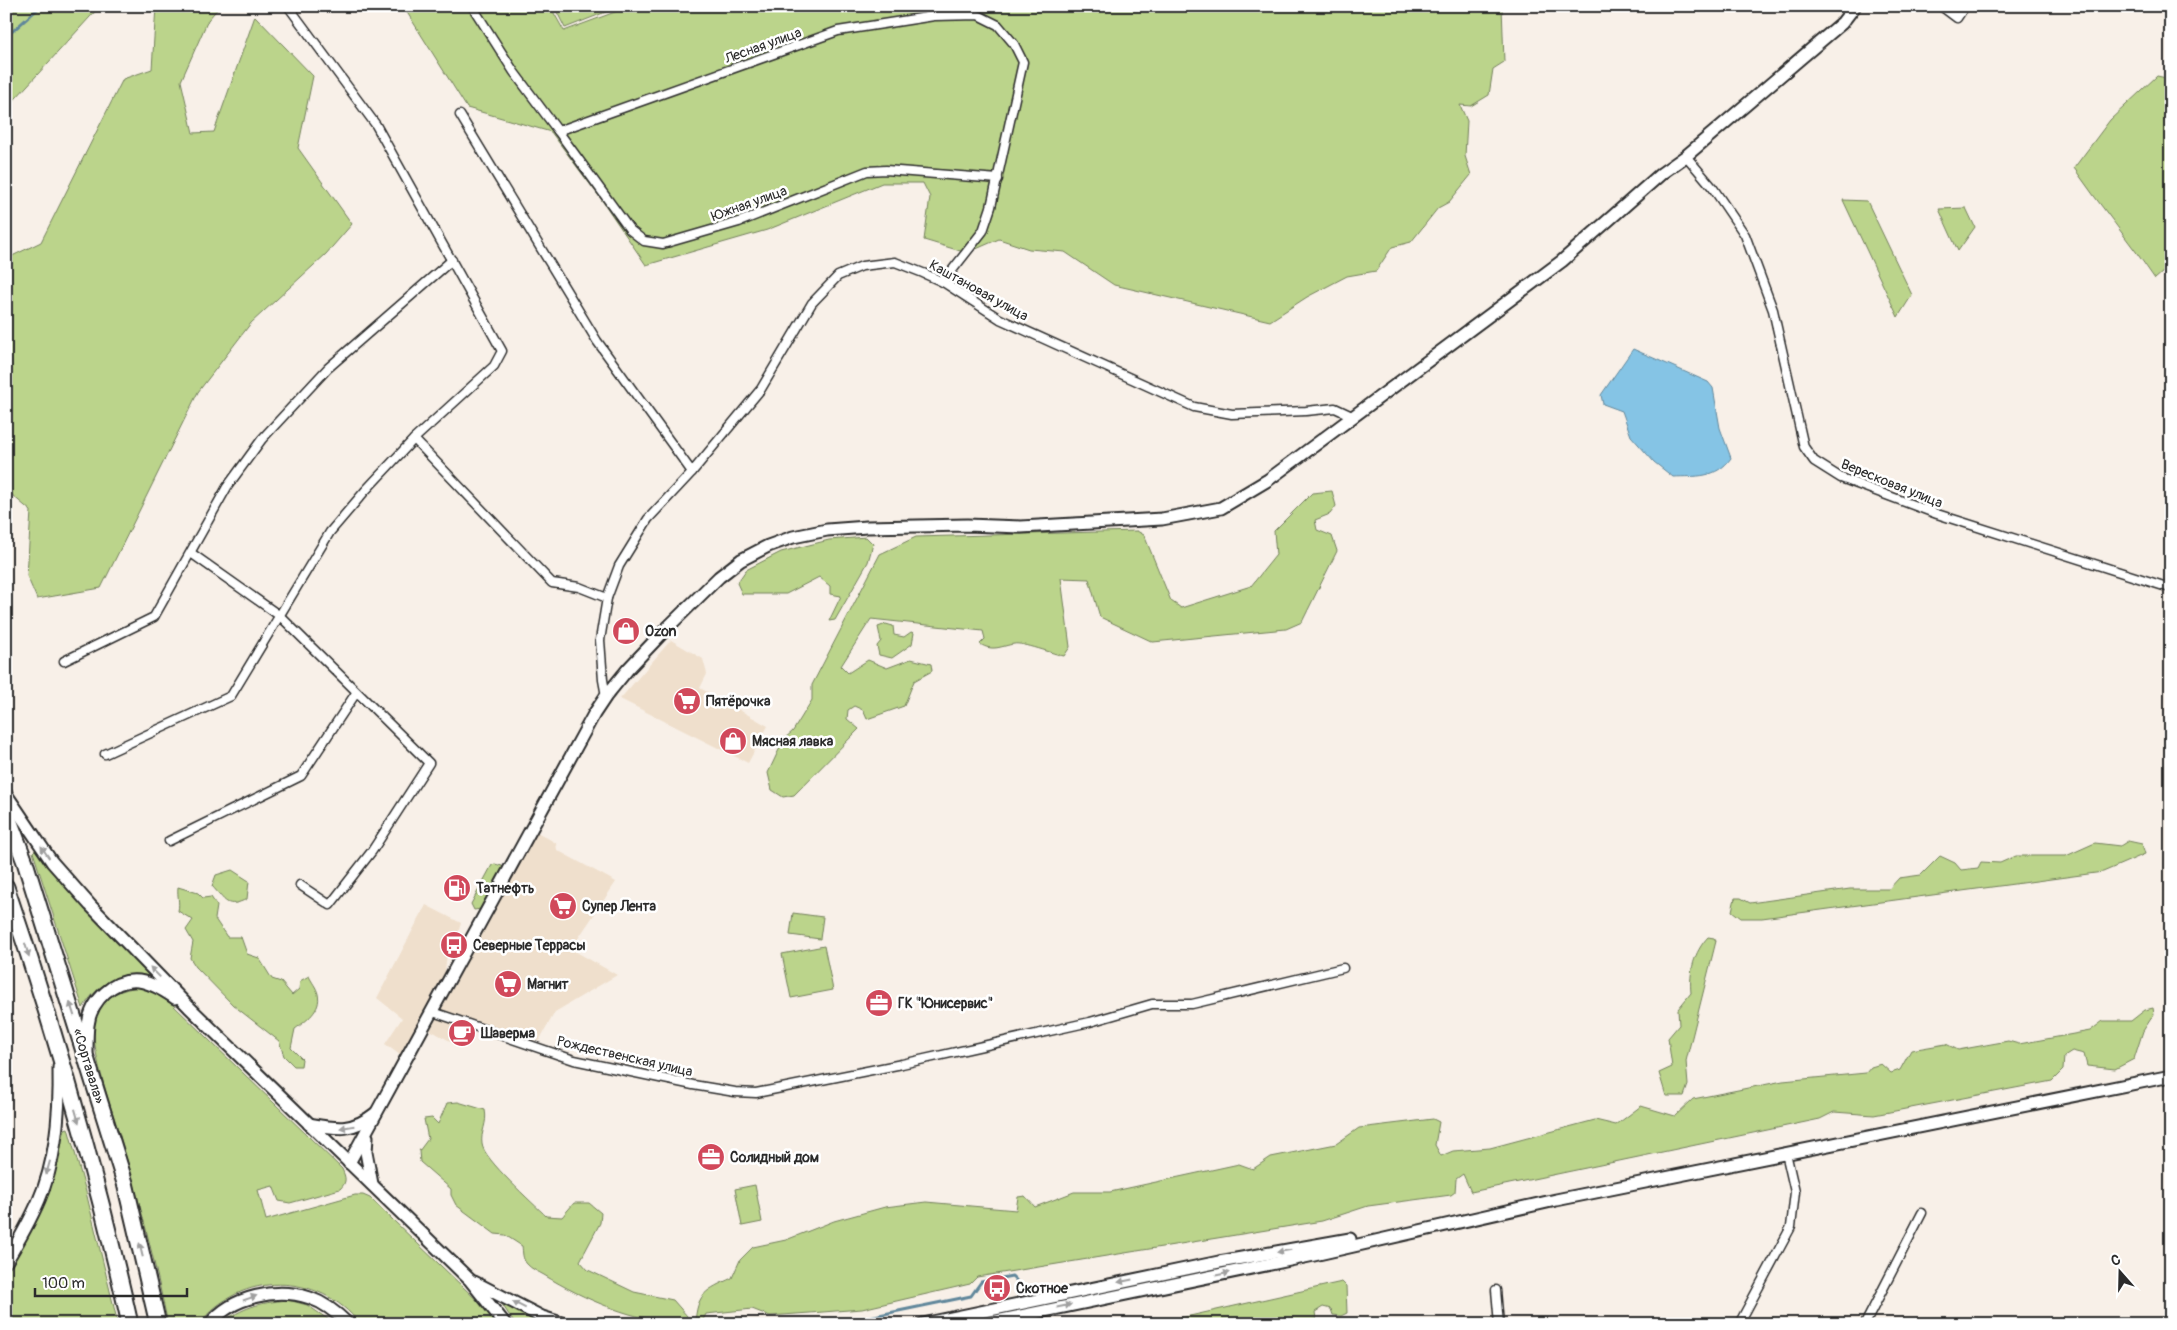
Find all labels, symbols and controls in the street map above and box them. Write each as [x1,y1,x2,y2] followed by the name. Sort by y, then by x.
[722,24,804,68] street label: Лесная улица
[709,182,789,225] street label: Южная улица
[926,256,1031,325] street label: Каштановая улица
[1839,455,1945,512] street label: Вересковая улица
[611,616,641,646] shop icon: Ozon
[645,623,677,640] place label: Ozon
[672,686,702,716] supermarket icon: Пятёрочка
[706,693,771,710] place label: Пятёрочка
[718,726,748,756] shop icon: Мясная лавка
[752,733,834,750] place label: Мясная лавка
[40,845,50,859] one-way arrow
[442,873,472,903] fuel station icon: Татнефть
[475,880,535,897] place label: Татнефть
[548,891,578,921] supermarket icon: Супер Лента
[582,898,657,915] place label: Супер Лента
[439,930,469,960] bus stop icon: Северные Террасы
[473,937,585,954] place label: Северные Террасы
[24,942,32,957] one-way arrow
[149,966,161,978] one-way arrow
[493,969,523,999] supermarket icon: Магнит
[527,976,570,993] place label: Магнит
[864,988,894,1018] office icon: ГК "Юнисервис"
[898,995,993,1012] place label: ГК "Юнисервис"
[67,1001,75,1016] one-way arrow
[447,1018,477,1048] cafe icon: Шаверма
[480,1025,536,1042] place label: Шаверма
[69,1027,108,1106] street label: «Сортавала»
[555,1033,694,1080] street label: Рождественская улица
[73,1109,81,1124] one-way arrow
[338,1124,354,1132] one-way arrow
[696,1142,726,1172] office icon: Солидный дом
[730,1149,819,1166] place label: Солидный дом
[44,1161,52,1176] one-way arrow
[137,1243,145,1258] one-way arrow
[1276,1247,1292,1255] one-way arrow
[2094,1248,2144,1298] north arrow
[2109,1251,2123,1270] text: С
[35,1265,188,1297] scale bar
[1215,1269,1231,1277] one-way arrow
[982,1273,1012,1303] bus stop icon: Скотное
[42,1274,85,1293] text: 100 m
[1116,1278,1132,1286] one-way arrow
[1016,1280,1069,1297] place label: Скотное
[243,1294,258,1302] one-way arrow
[512,1301,527,1309] one-way arrow
[1056,1302,1072,1310] one-way arrow

